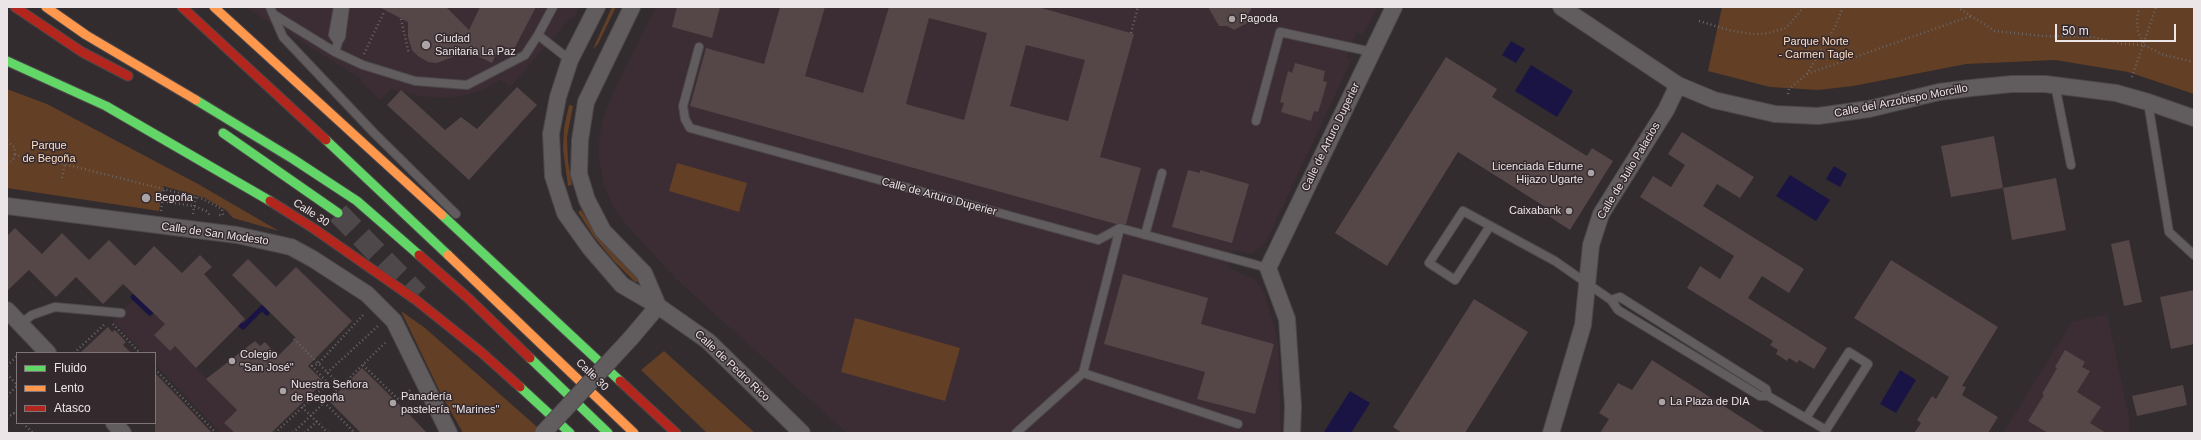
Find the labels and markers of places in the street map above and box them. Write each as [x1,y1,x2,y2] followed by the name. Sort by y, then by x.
[1240,12,1278,26] place label: Pagoda
[1227,14,1237,24] marker: Pagoda
[435,32,516,58] place label: Ciudad Sanitaria La Paz
[420,39,432,51] marker: Ciudad Sanitaria La Paz
[1492,160,1583,186] place label: Licenciada Edurne Hijazo Ugarte
[1586,168,1596,178] marker: Licenciada Edurne Hijazo Ugarte
[155,191,193,205] place label: Begoña
[140,192,152,204] marker: Begoña
[1509,204,1561,218] place label: Caixabank
[1564,206,1574,216] marker: Caixabank
[240,348,294,374] place label: Colegio "San José"
[227,356,237,366] marker: Colegio "San José"
[291,378,368,404] place label: Nuestra Señora de Begoña
[278,386,288,396] marker: Nuestra Señora de Begoña
[401,390,499,416] place label: Panadería pastelería "Marines"
[1670,395,1749,409] place label: La Plaza de DIA
[1657,397,1667,407] marker: La Plaza de DIA
[388,398,398,408] marker: Panadería pastelería "Marines"

